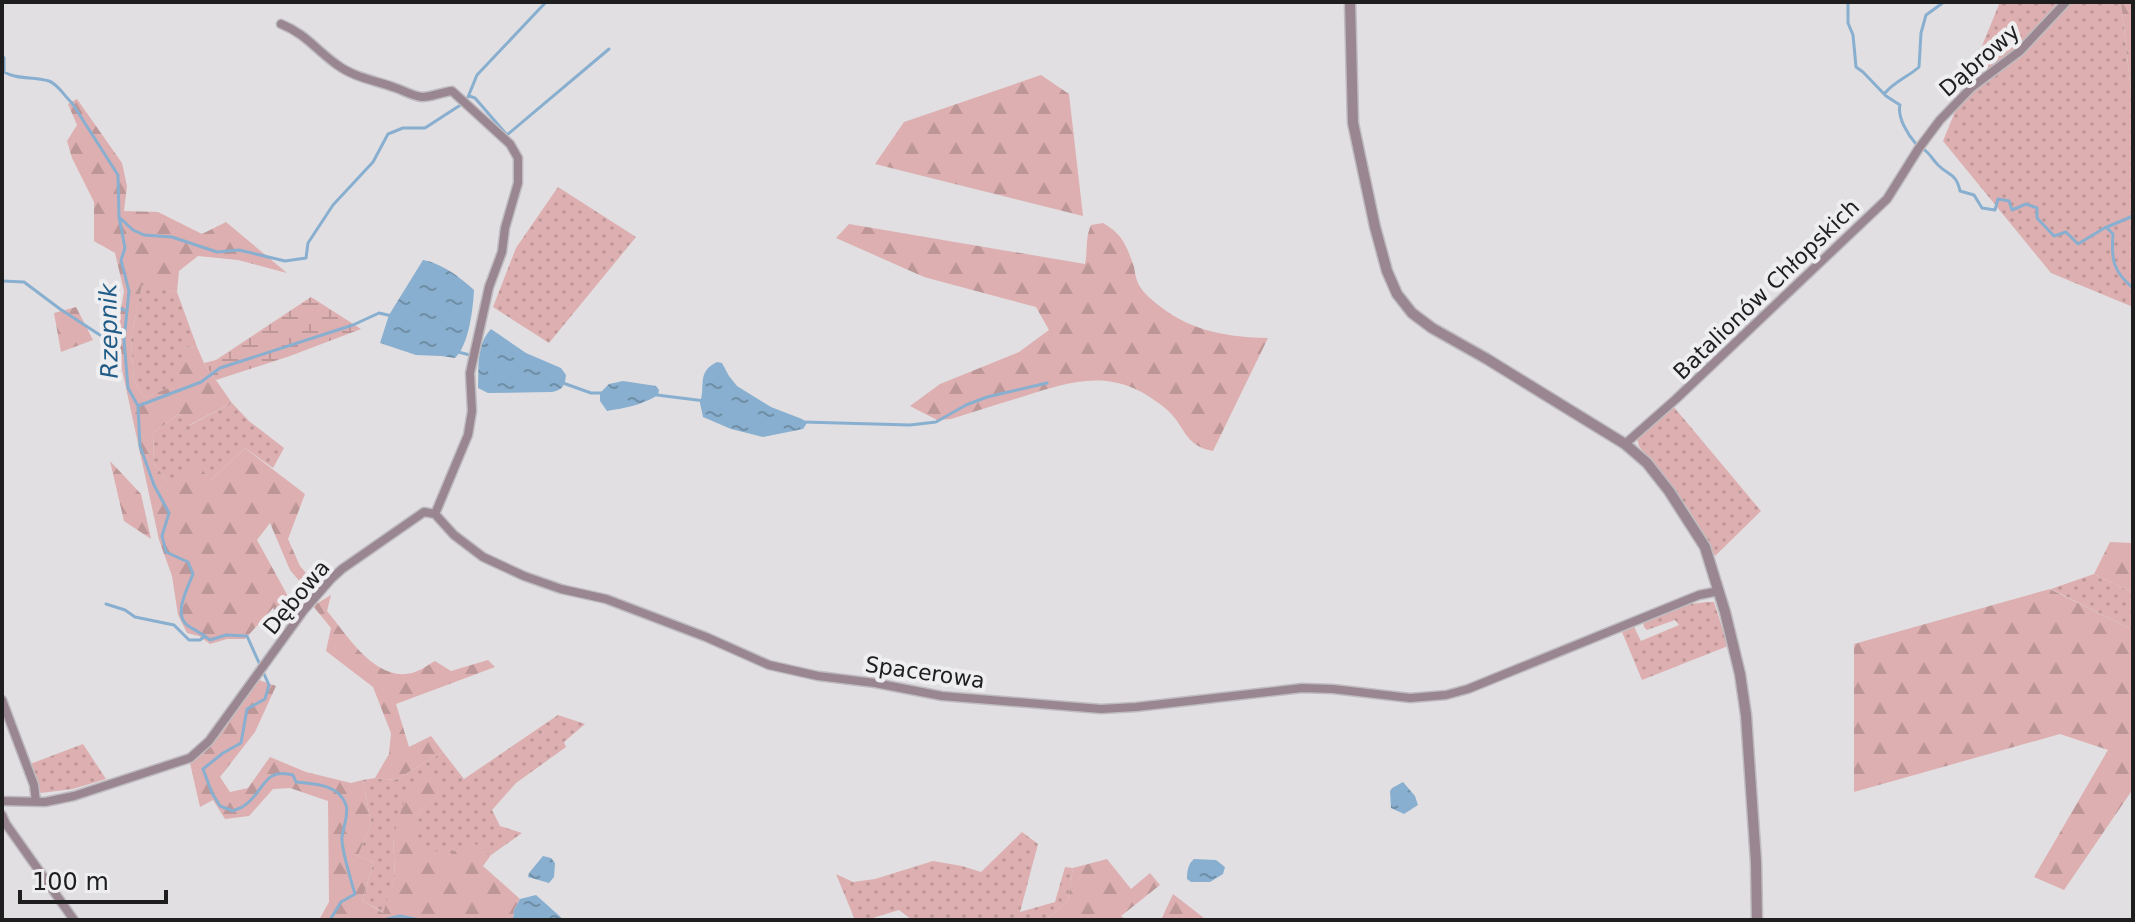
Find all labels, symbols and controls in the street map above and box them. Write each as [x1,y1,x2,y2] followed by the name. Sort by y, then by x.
[1934,19,2024,102] street label: Dąbrowy
[1668,194,1864,385] street label: Batalionów Chłopskich
[94,282,124,379] water label: Rzepnik
[258,555,335,640] street label: Dębowa
[864,652,986,693] street label: Spacerowa
[20,854,166,904] scale bar
[32,868,109,896] text: 100 m

